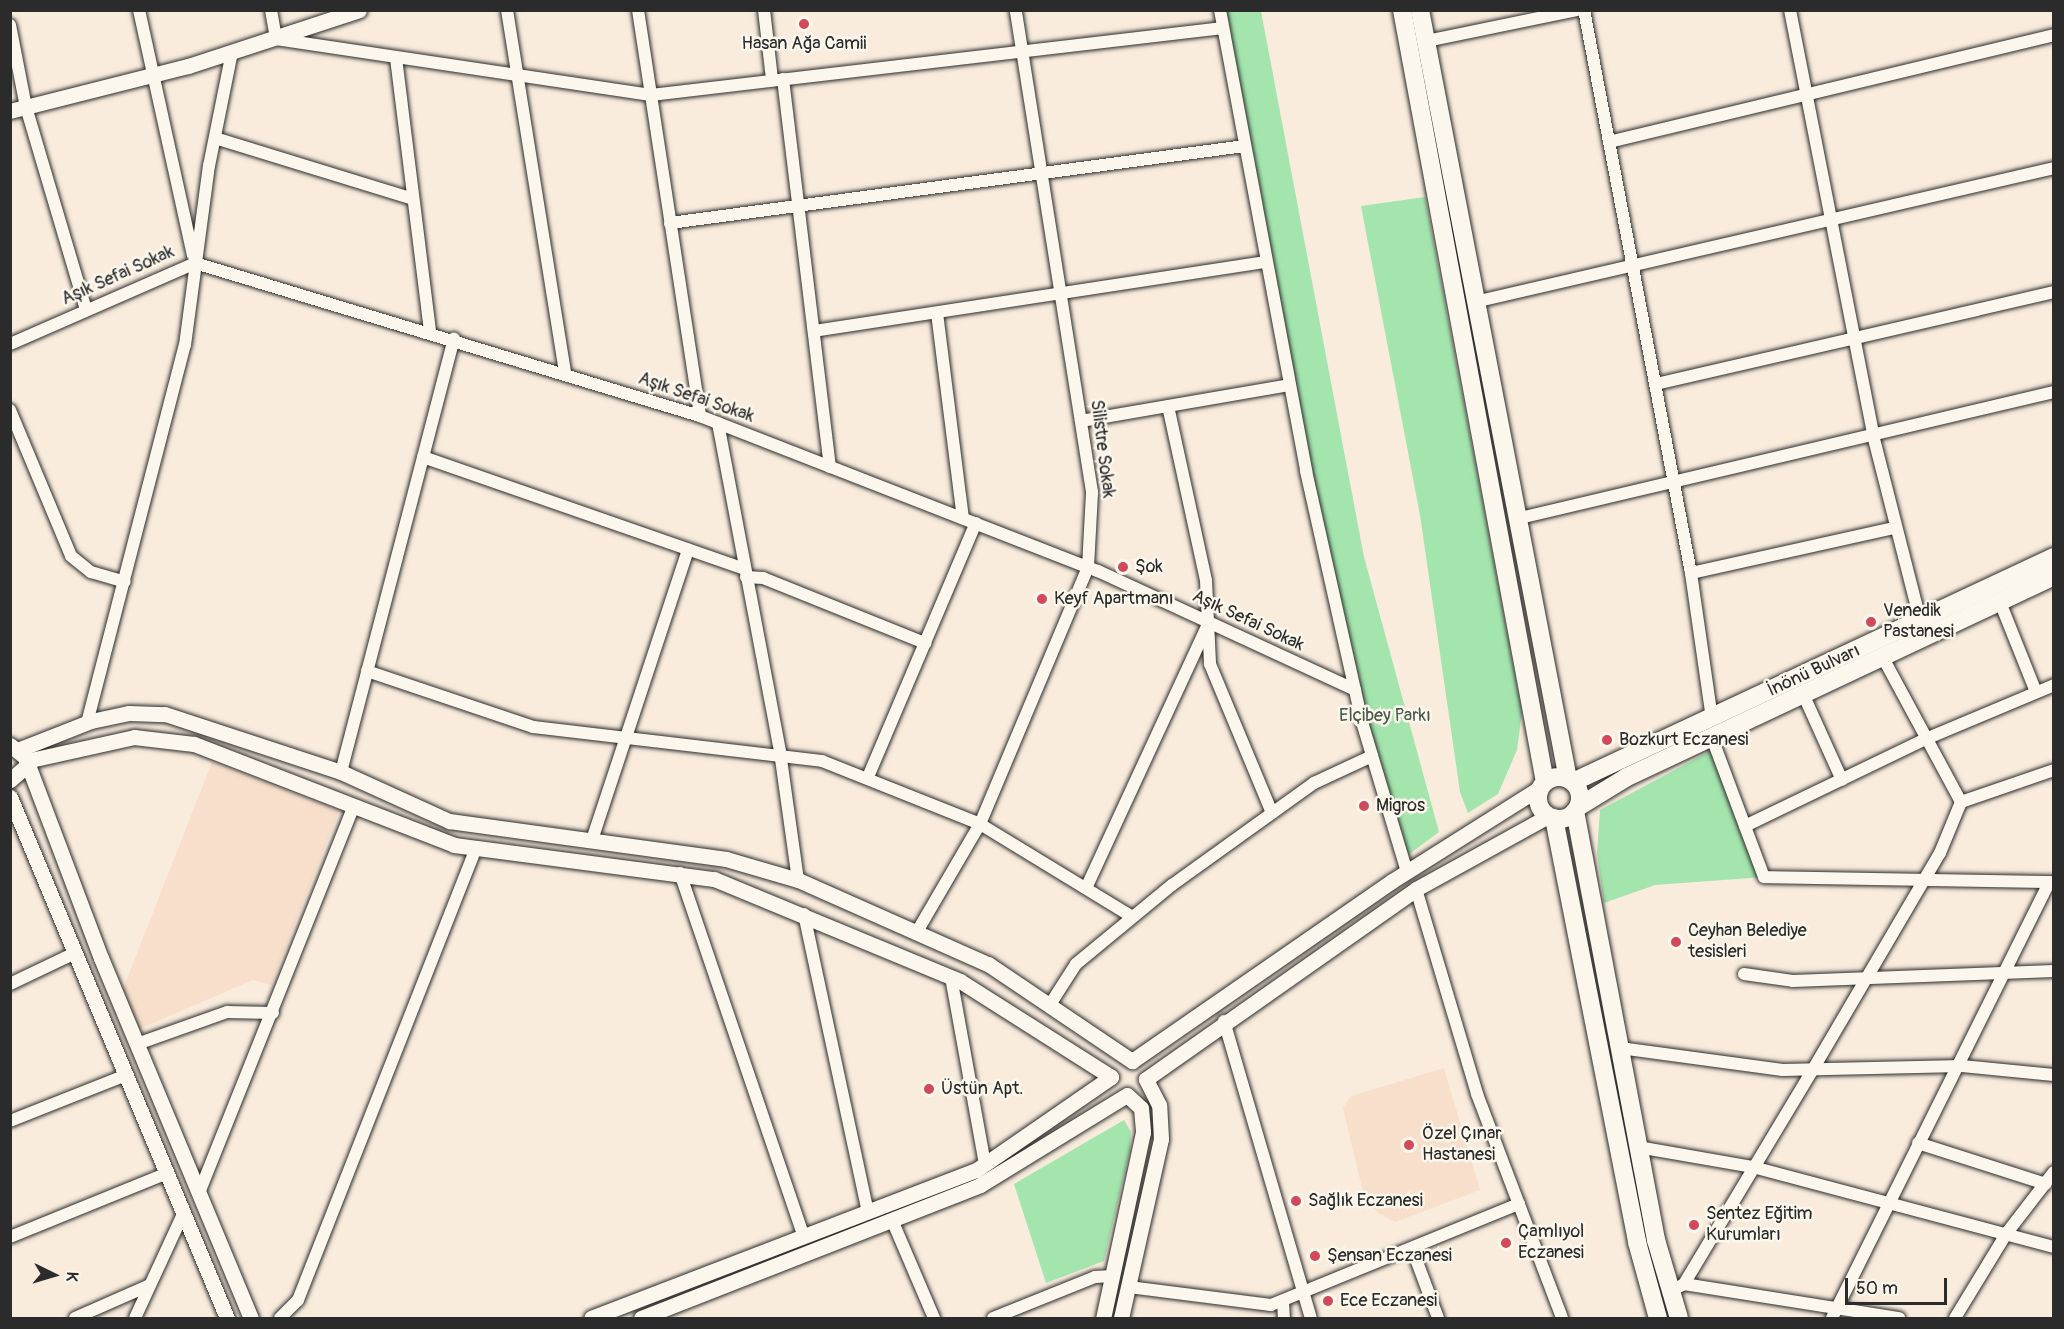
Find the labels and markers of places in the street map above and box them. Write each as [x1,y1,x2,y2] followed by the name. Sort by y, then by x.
[797,17,811,31] marker: Hasan Ağa Camii
[742,33,866,55] place label: Hasan Ağa Camii
[1135,556,1163,578] place label: Şok
[1116,560,1130,574] marker: Şok
[1054,588,1174,610] place label: Keyf Apartmanı
[1035,592,1049,606] marker: Keyf Apartmanı
[1883,601,1954,644] place label: Venedik Pastanesi
[1864,615,1878,629] marker: Venedik Pastanesi
[1619,729,1748,751] place label: Bozkurt Eczanesi
[1600,733,1614,747] marker: Bozkurt Eczanesi
[1376,795,1425,817] place label: Migros
[1357,799,1371,813] marker: Migros
[1688,921,1807,964] place label: Ceyhan Belediye tesisleri
[1669,935,1683,949] marker: Ceyhan Belediye tesisleri
[941,1078,1023,1100] place label: Üstün Apt.
[922,1082,936,1096] marker: Üstün Apt.
[1422,1124,1502,1166] place label: Özel Çınar Hastanesi
[1400,1136,1418,1154] marker: Özel Çınar Hastanesi
[1308,1190,1423,1212] place label: Sağlık Eczanesi
[1289,1194,1303,1208] marker: Sağlık Eczanesi
[1706,1204,1812,1246] place label: Sentez Eğitim Kurumları
[1687,1218,1701,1232] marker: Sentez Eğitim Kurumları
[1518,1222,1584,1264] place label: Çamlıyol Eczanesi
[1499,1236,1513,1250] marker: Çamlıyol Eczanesi
[1327,1245,1452,1267] place label: Şensan Eczanesi
[1308,1249,1322,1263] marker: Şensan Eczanesi
[1340,1290,1437,1312] place label: Ece Eczanesi
[1321,1294,1335,1308] marker: Ece Eczanesi

